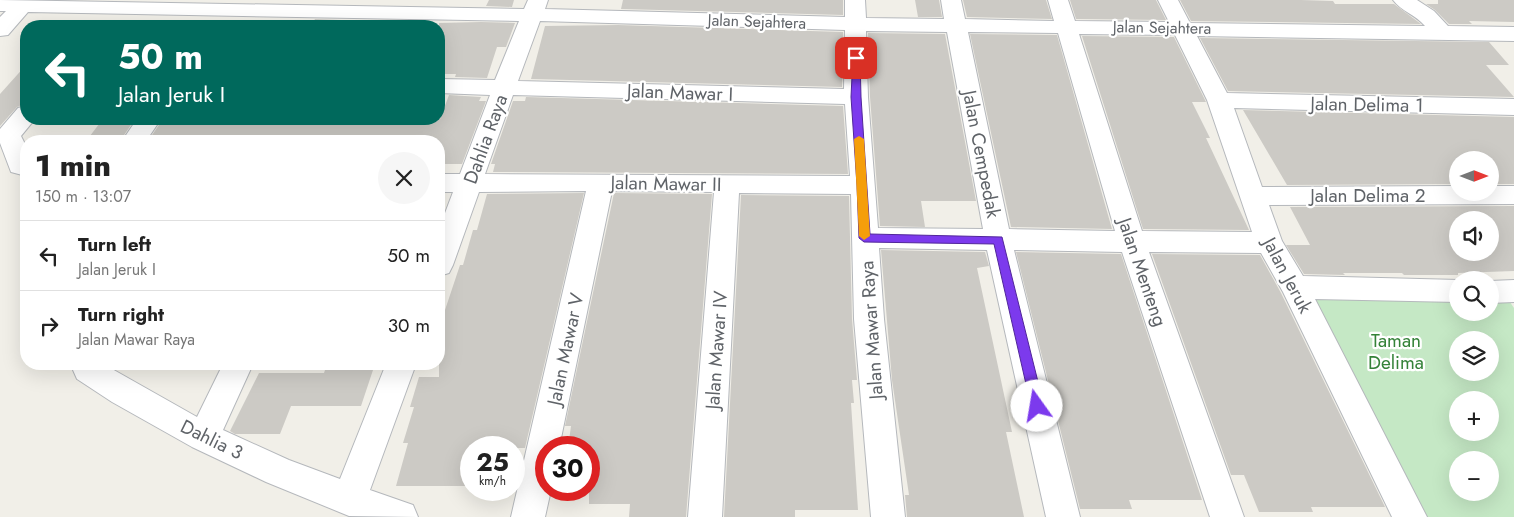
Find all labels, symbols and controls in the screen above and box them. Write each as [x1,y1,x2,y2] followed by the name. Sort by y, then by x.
[705,8,807,35] street label: Jalan Sejahtera
[1111,15,1211,40] street label: Jalan Sejahtera
[118,32,203,82] text: 50 m
[835,37,877,79] pin
[35,40,100,105] icon: left
[842,44,870,72] icon: arrive
[623,77,734,108] street label: Jalan Mawar I
[118,78,225,110] text: Jalan Jeruk I
[955,85,1007,221] street label: Jalan Cempedak
[1307,90,1424,119] street label: Jalan Delima 1
[457,91,514,188] street label: Dahlia Raya
[35,144,111,187] text: 1 min
[1449,151,1499,201] north arrow
[1449,151,1499,501] map controls
[378,152,430,204] button: close
[607,169,722,198] street label: Jalan Mawar II
[1307,182,1426,209] street label: Jalan Delima 2
[35,185,131,208] text: 150 m · 13:07
[1110,211,1174,330] street label: Jalan Menteng
[1449,211,1499,261] button: sound
[1255,230,1319,318] street label: Jalan Jeruk
[78,231,151,258] text: Turn left
[35,242,63,270] icon: left
[387,242,430,269] text: 50 m
[78,258,156,281] text: Jalan Jeruk I
[853,260,890,403] street label: Jalan Mawar Raya
[1449,271,1499,321] button: search
[699,289,734,413] street label: Jalan Mawar IV
[540,290,591,411] street label: Jalan Mawar V
[78,301,164,328] text: Turn right
[35,312,63,340] icon: right
[388,312,430,339] text: 30 m
[1368,327,1424,376] park label: Taman Delima
[78,328,195,351] text: Jalan Mawar Raya
[1449,331,1499,381] button: layers
[1010,379,1062,431] position arrow
[1449,391,1499,441] button: +
[176,413,248,466] street label: Dahlia 3
[535,436,600,501] speed limit sign: 30
[476,444,509,480] text: 25
[1449,451,1499,501] button: −
[479,472,506,490] text: km/h

